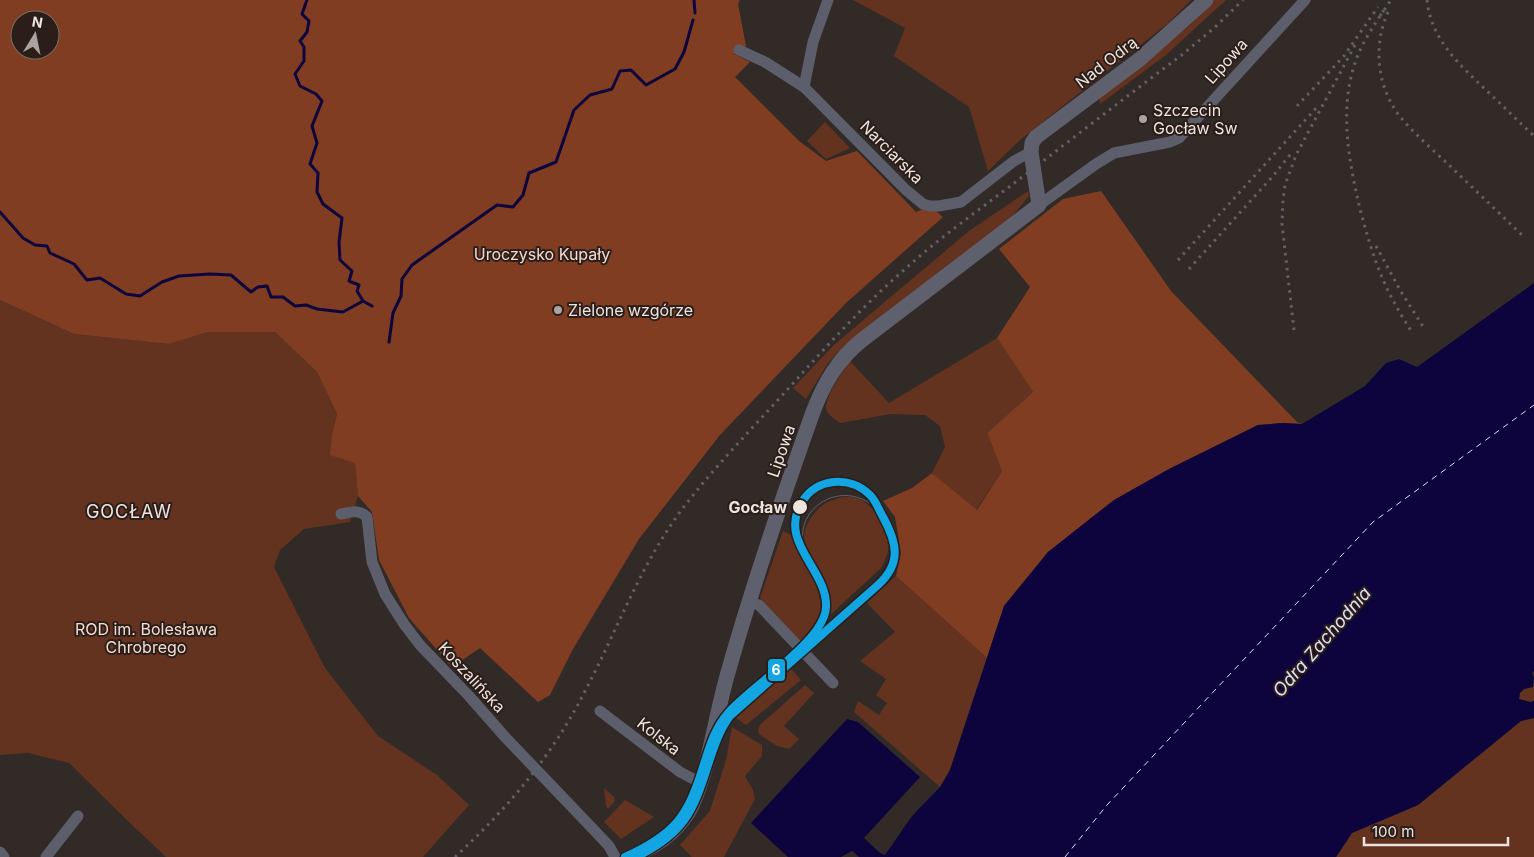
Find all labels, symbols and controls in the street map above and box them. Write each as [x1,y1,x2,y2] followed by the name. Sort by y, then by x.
[10,10,60,60] north arrow
[31,12,44,31] text: N
[1071,32,1141,92] street label: Nad Odrą
[1200,34,1252,88] street label: Lipowa
[1153,100,1237,138] place label: Szczecin Gocław Sw
[1137,113,1149,125] marker: Szczecin Gocław Sw
[856,116,928,188] street label: Narciarska
[474,244,610,264] park label: Uroczysko Kupały
[568,300,693,320] place label: Zielone wzgórze
[552,304,564,316] marker: Zielone wzgórze
[763,422,799,480] street label: Lipowa
[729,497,787,517] place label: Gocław
[791,498,809,516] marker: Gocław
[86,501,172,522] district label: GOCŁAW
[1268,582,1375,701] water label: Odra Zachodnia
[75,619,217,657] park label: ROD im. Bolesława Chrobrego
[434,637,510,717] street label: Koszalińska
[767,658,786,682] line badge: 6
[771,661,781,678] text: 6
[633,713,685,759] street label: Kolska
[1364,814,1508,846] scale bar
[1372,822,1414,841] text: 100 m

